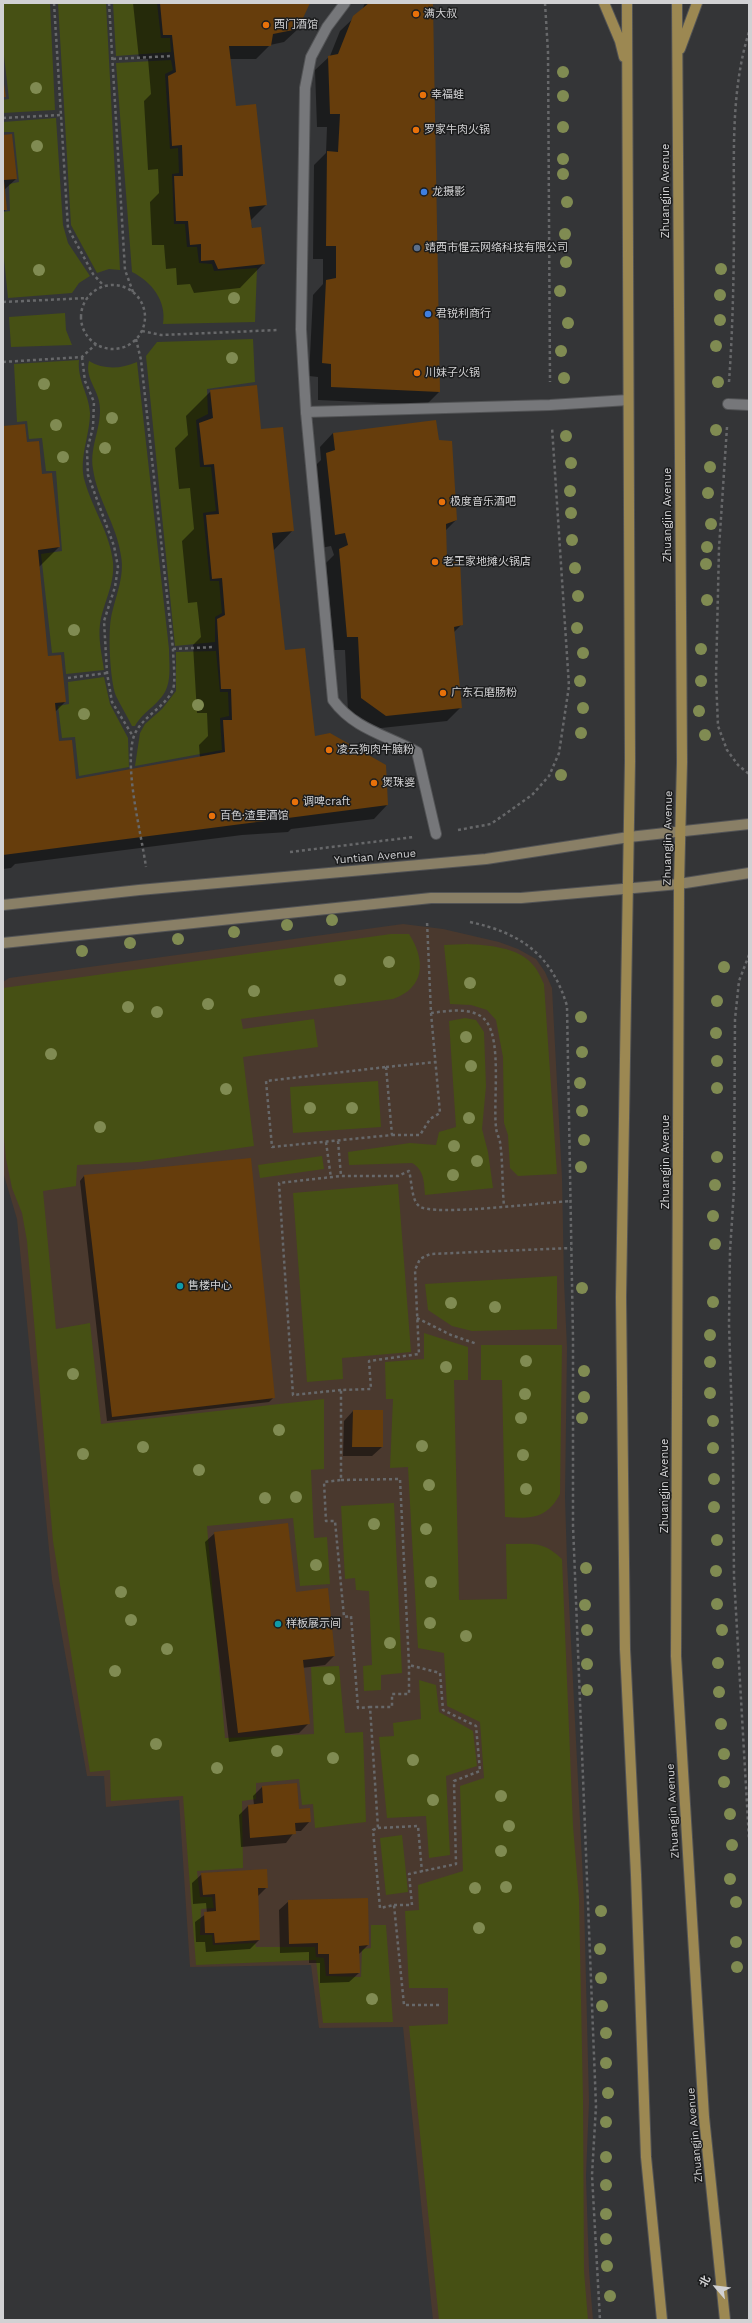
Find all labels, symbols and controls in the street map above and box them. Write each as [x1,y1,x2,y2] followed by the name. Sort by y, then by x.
[424,7,457,21] place label: 满大叔
[411,9,421,19] marker: 满大叔
[274,18,318,32] place label: 西门酒馆
[261,20,271,30] marker: 西门酒馆
[431,88,464,102] place label: 幸福蛙
[418,90,428,100] marker: 幸福蛙
[424,123,490,137] place label: 罗家牛肉火锅
[411,125,421,135] marker: 罗家牛肉火锅
[659,144,673,238] street label: Zhuangjin Avenue
[432,185,465,199] place label: 龙摄影
[419,187,429,197] marker: 龙摄影
[425,241,568,255] place label: 靖西市惺云网络科技有限公司
[412,243,422,253] marker: 靖西市惺云网络科技有限公司
[436,307,491,321] place label: 君锐利商行
[423,309,433,319] marker: 君锐利商行
[425,366,480,380] place label: 川妹子火锅
[412,368,422,378] marker: 川妹子火锅
[661,468,675,562] street label: Zhuangjin Avenue
[450,495,516,509] place label: 极度音乐酒吧
[437,497,447,507] marker: 极度音乐酒吧
[443,555,531,569] place label: 老王家地摊火锅店
[430,557,440,567] marker: 老王家地摊火锅店
[451,686,517,700] place label: 广东石磨肠粉
[438,688,448,698] marker: 广东石磨肠粉
[337,743,414,757] place label: 凌云狗肉牛腩粉
[324,745,334,755] marker: 凌云狗肉牛腩粉
[382,776,415,790] place label: 煲珠婆
[369,778,379,788] marker: 煲珠婆
[661,791,675,885] street label: Zhuangjin Avenue
[303,795,350,809] place label: 调啤craft
[290,797,300,807] marker: 调啤craft
[220,809,288,823] place label: 百色·渣里酒馆
[207,811,217,821] marker: 百色·渣里酒馆
[333,847,417,867] street label: Yuntian Avenue
[659,1115,673,1209] street label: Zhuangjin Avenue
[188,1279,232,1293] place label: 售楼中心
[175,1281,185,1291] marker: 售楼中心
[658,1439,672,1533] street label: Zhuangjin Avenue
[286,1617,341,1631] place label: 样板展示间
[273,1619,283,1629] marker: 样板展示间
[664,1763,682,1859] street label: Zhuangjin Avenue
[684,2087,706,2183] street label: Zhuangjin Avenue
[696,2267,736,2307] north arrow
[697,2273,713,2289] text: 北

